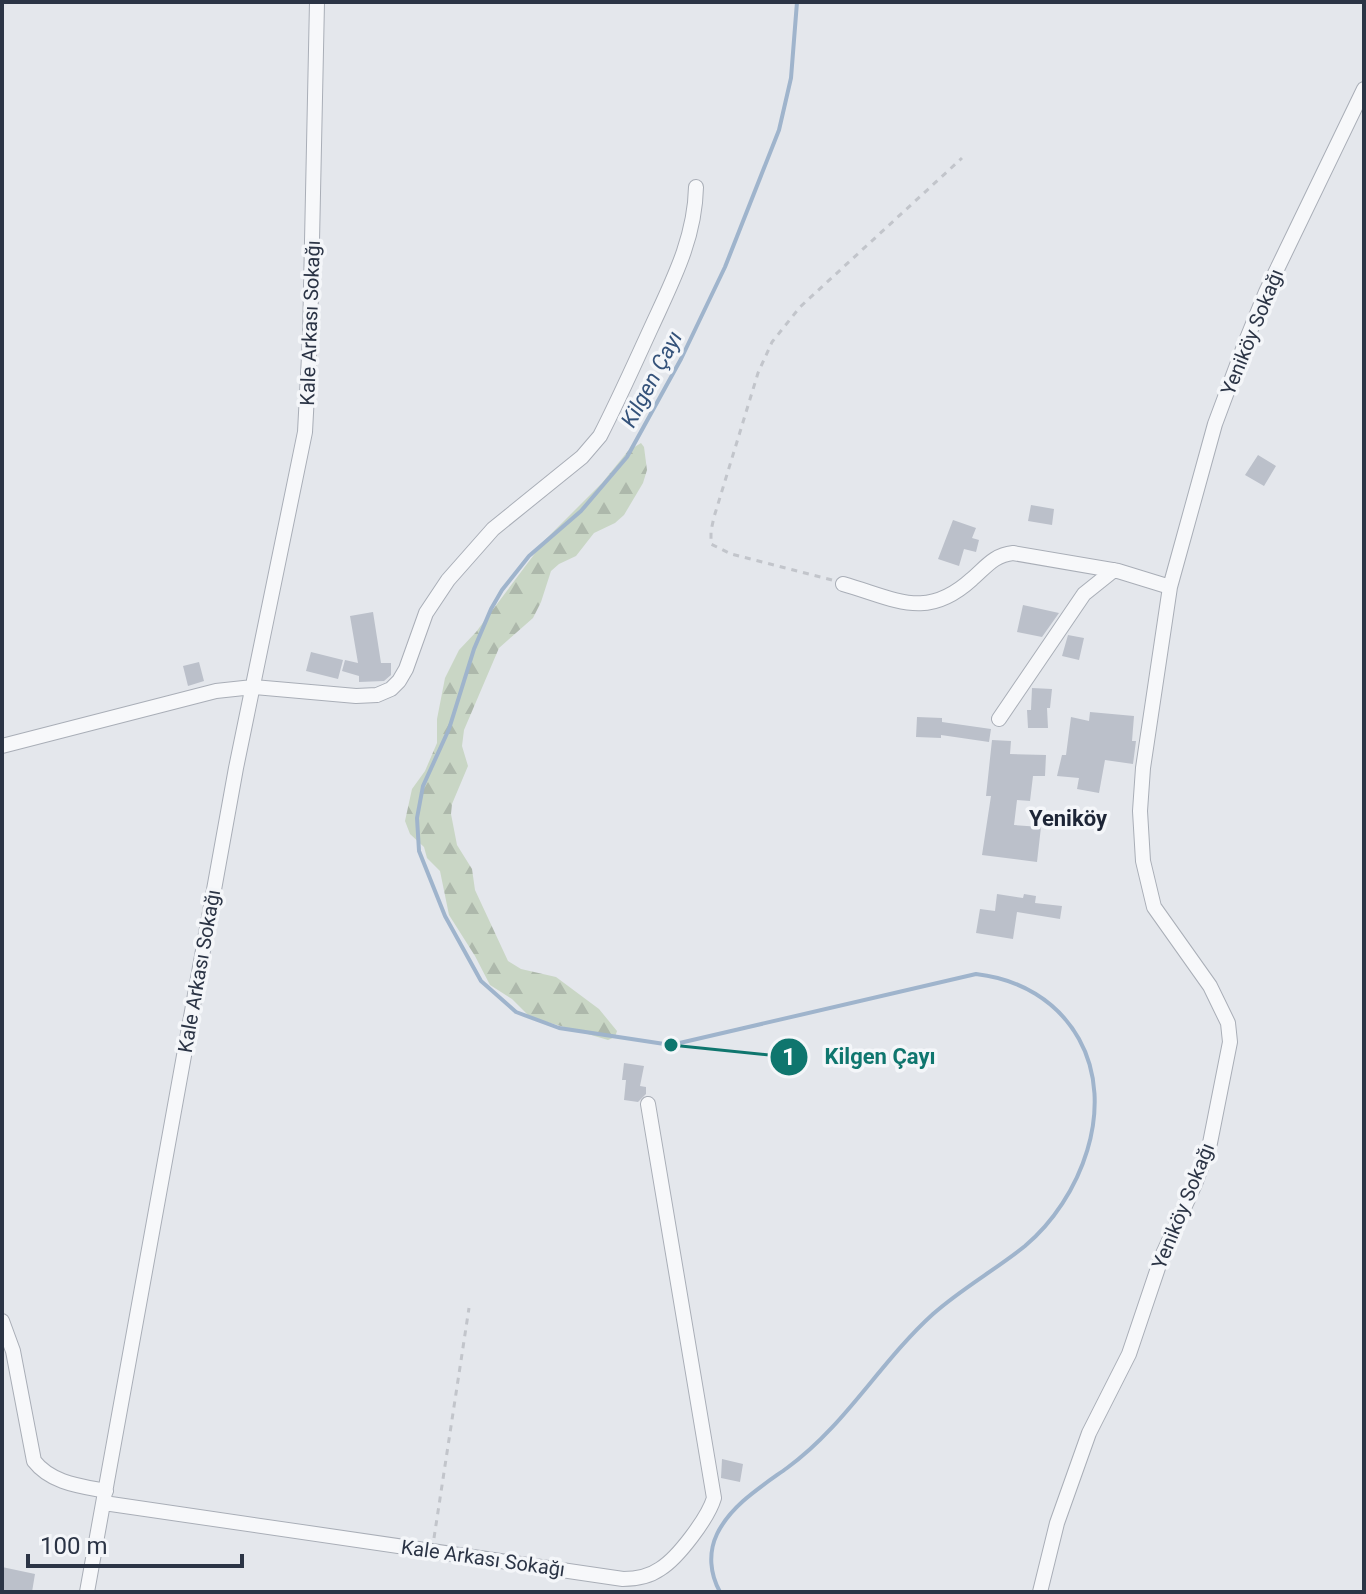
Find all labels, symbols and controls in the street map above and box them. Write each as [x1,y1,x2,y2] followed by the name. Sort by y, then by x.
[295,240,325,406] street label: Kale Arkası Sokağı
[1216,265,1288,399] street label: Yeniköy Sokağı
[616,327,687,431] water label: Kilgen Çayı
[1029,806,1108,831] district label: Yeniköy
[173,887,225,1055] street label: Kale Arkası Sokağı
[769,1034,952,1080] callout: Kilgen Çayı
[782,1043,796,1071] text: 1
[825,1044,935,1069] text: Kilgen Çayı
[1147,1139,1219,1273] street label: Yeniköy Sokağı
[28,1518,242,1568] scale bar
[40,1532,107,1560] text: 100 m
[399,1535,567,1581] street label: Kale Arkası Sokağı

